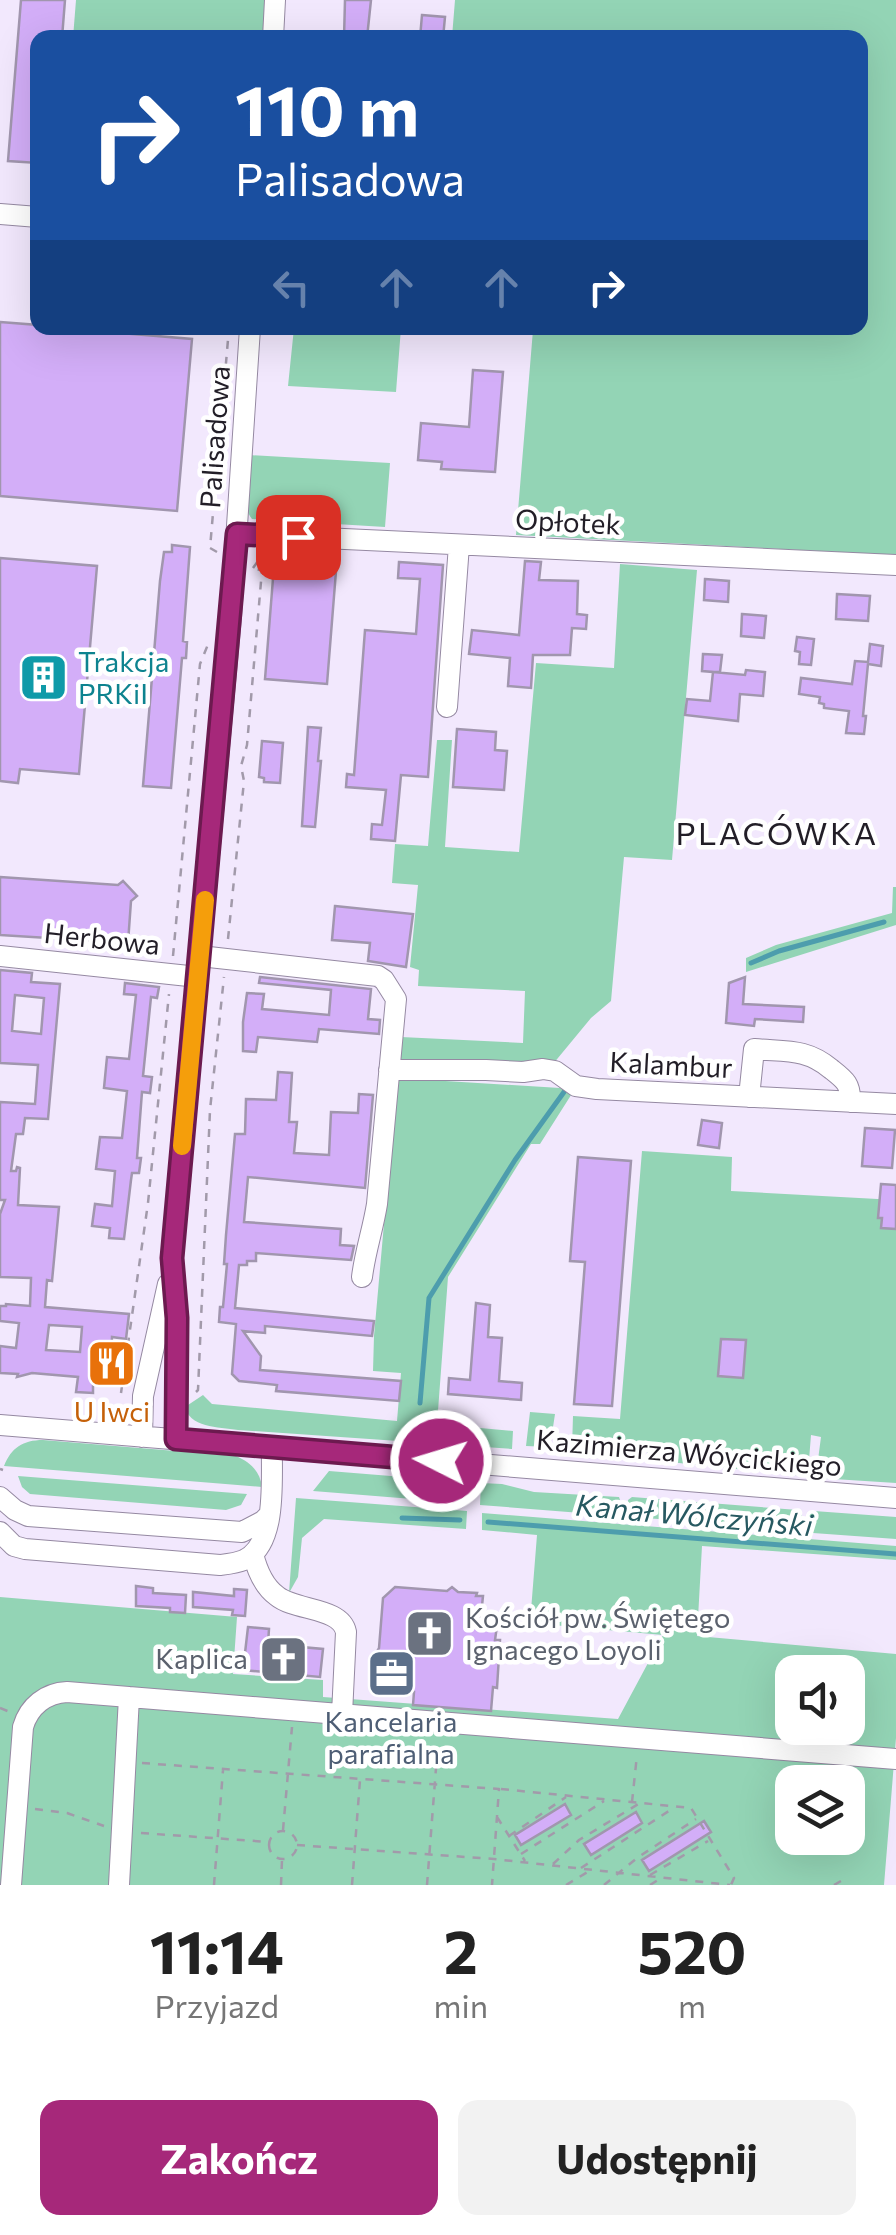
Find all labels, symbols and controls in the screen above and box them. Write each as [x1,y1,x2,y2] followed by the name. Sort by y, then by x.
[235,65,419,150] text: 110 m
[70,70,200,200] icon: right
[235,150,465,205] text: Palisadowa
[264,260,319,315] icon: left
[369,260,424,315] icon: ahead
[474,260,529,315] icon: ahead
[579,260,634,315] icon: right
[192,364,236,509] street label: Palisadowa
[256,495,341,580] pin
[514,501,622,541] street label: Opłotek
[271,510,326,565] icon: arrive
[78,644,169,710] place label: Trakcja PRKiI
[17,652,69,704] building icon: Trakcja PRKiI
[675,812,879,852] district label: PLACÓWKA
[42,915,162,961] street label: Herbowa
[609,1044,733,1084] street label: Kalambur
[86,1338,138,1390] restaurant icon: U Iwci
[74,1394,150,1428] place label: U Iwci
[389,1409,493,1513] position arrow
[535,1422,843,1482] street label: Kazimierza Wóycickiego
[574,1485,816,1542] water label: Kanał Wólczyński
[465,1600,730,1666] place label: Kościół pw. Świętego Ignacego Loyoli
[404,1608,456,1660] church icon: Kościół pw. Świętego Ignacego Loyoli
[257,1633,309,1685] church icon: Kaplica
[155,1641,248,1675] place label: Kaplica
[365,1648,417,1700] office icon: Kancelaria parafialna
[775,1655,865,1855] map controls
[775,1655,865,1745] button: sound
[325,1704,457,1770] place label: Kancelaria parafialna
[775,1765,865,1855] button: layers
[150,1913,284,1986] text: 11:14
[444,1913,478,1986] text: 2
[638,1913,746,1986] text: 520
[154,1985,279,2025] text: Przyjazd
[434,1985,488,2025] text: min
[678,1985,706,2025] text: m
[40,2100,438,2215] button: Zakończ
[458,2100,856,2215] button: Udostępnij

